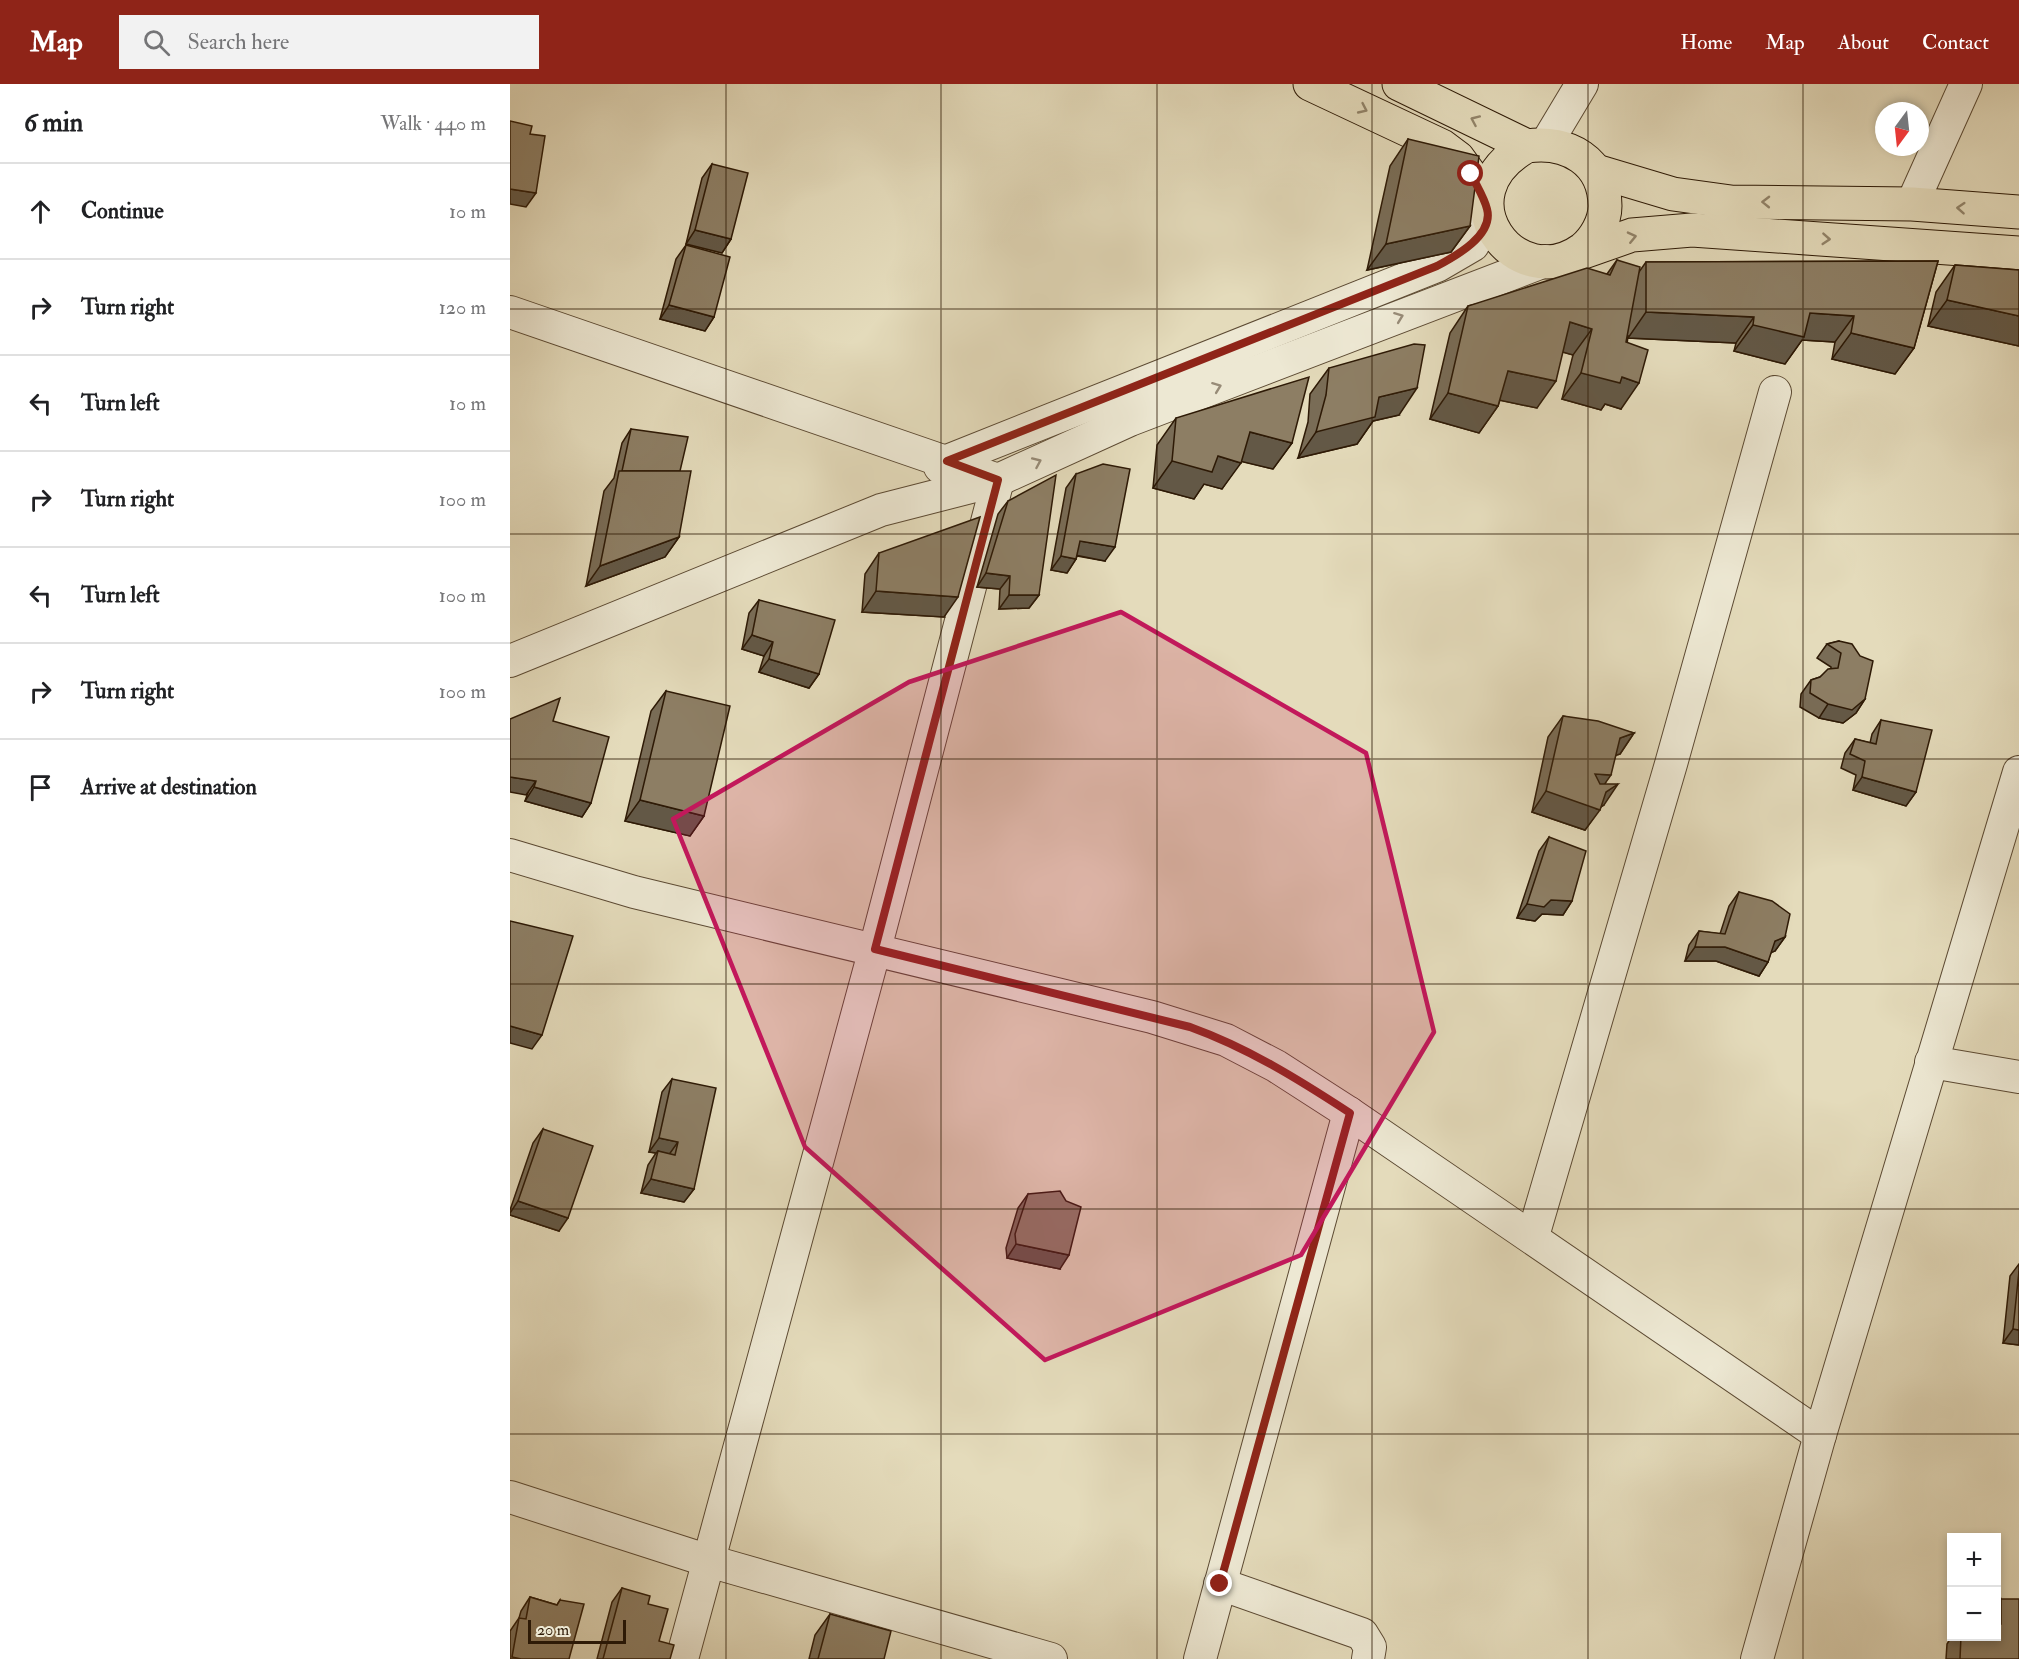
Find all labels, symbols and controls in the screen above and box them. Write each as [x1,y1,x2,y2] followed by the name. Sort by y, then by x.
[119,15,539,69] search box
[30,25,83,60] text: Map
[140,26,173,59] icon: search
[188,28,289,56] text: Search here
[1680,29,1732,56] text: Home
[1765,29,1805,56] text: Map
[1838,29,1889,56] text: About
[1922,29,1989,56] text: Contact
[1356,101,1367,113] one-way arrow
[1875,102,1929,156] north arrow
[24,107,83,139] text: 6 min
[381,111,486,136] text: Walk · 440 m
[1471,115,1482,127] one-way arrow
[1457,160,1483,186] route start
[24,195,57,228] icon: ahead
[1761,196,1770,208] one-way arrow
[81,197,164,225] text: Continue
[449,199,486,224] text: 10 m
[1956,202,1965,215] one-way arrow
[1626,231,1636,244] one-way arrow
[1821,232,1830,245] one-way arrow
[24,291,57,324] icon: right
[81,293,174,321] text: Turn right
[439,295,486,320] text: 120 m
[1393,312,1404,324] one-way arrow
[1210,382,1221,394] one-way arrow
[24,387,57,420] icon: left
[81,389,160,417] text: Turn left
[449,391,486,416] text: 10 m
[1030,458,1041,470] one-way arrow
[24,483,57,516] icon: right
[81,485,174,513] text: Turn right
[439,487,486,512] text: 100 m
[24,579,57,612] icon: left
[81,581,160,609] text: Turn left
[439,583,486,608] text: 100 m
[24,675,57,708] icon: right
[81,677,174,705] text: Turn right
[439,679,486,704] text: 100 m
[24,771,57,804] icon: arrive
[81,773,257,801] text: Arrive at destination
[1947,1533,2001,1641] map controls
[1947,1533,2001,1587] button: +
[1206,1570,1232,1596] route end
[1947,1587,2001,1641] button: −
[528,1617,626,1644] scale bar
[537,1620,569,1640] text: 20 m

